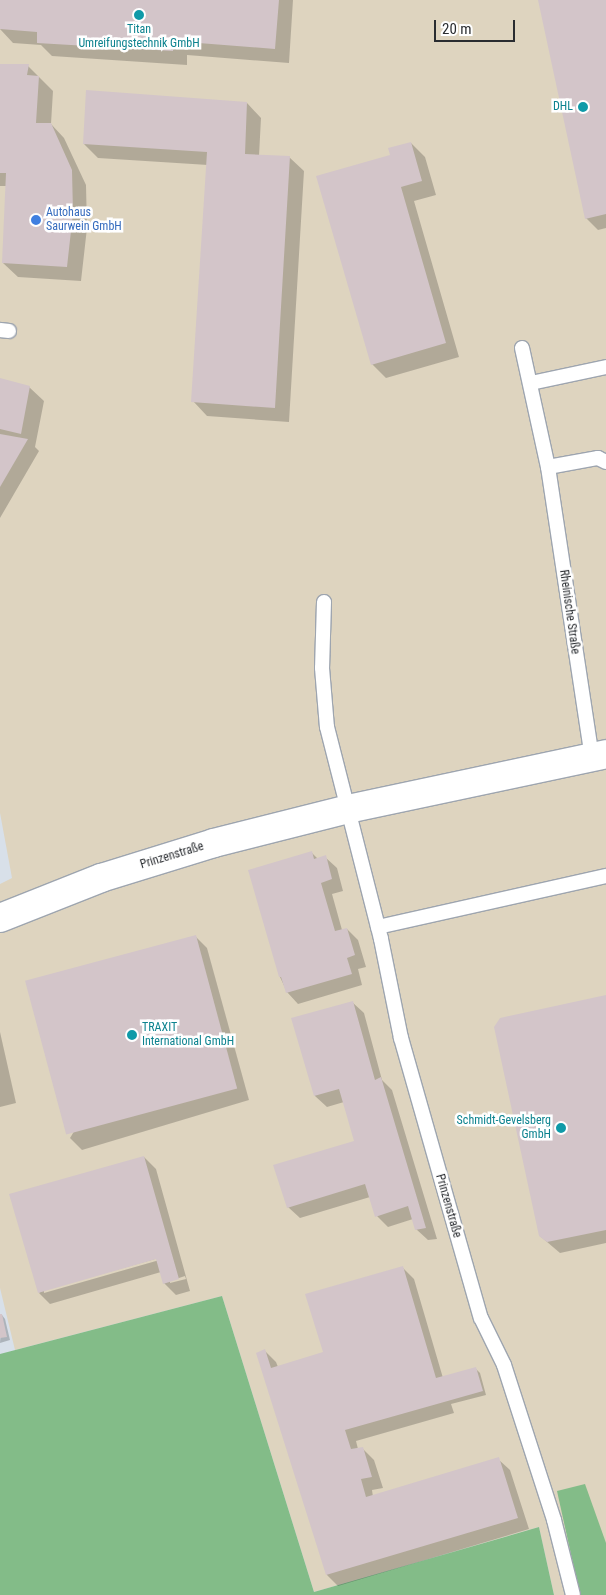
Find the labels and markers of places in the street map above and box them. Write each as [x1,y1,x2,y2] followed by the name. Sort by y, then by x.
[133,9,145,21] marker: Titan Umreifungstechnik GmbH
[78,23,200,51] place label: Titan Umreifungstechnik GmbH
[553,100,573,114] place label: DHL
[577,101,589,113] marker: DHL
[46,206,122,234] place label: Autohaus Saurwein GmbH
[30,214,42,226] marker: Autohaus Saurwein GmbH
[142,1021,234,1049] place label: TRAXIT International GmbH
[126,1029,138,1041] marker: TRAXIT International GmbH
[457,1114,551,1142] place label: Schmidt-Gevelsberg GmbH
[555,1122,567,1134] marker: Schmidt-Gevelsberg GmbH

